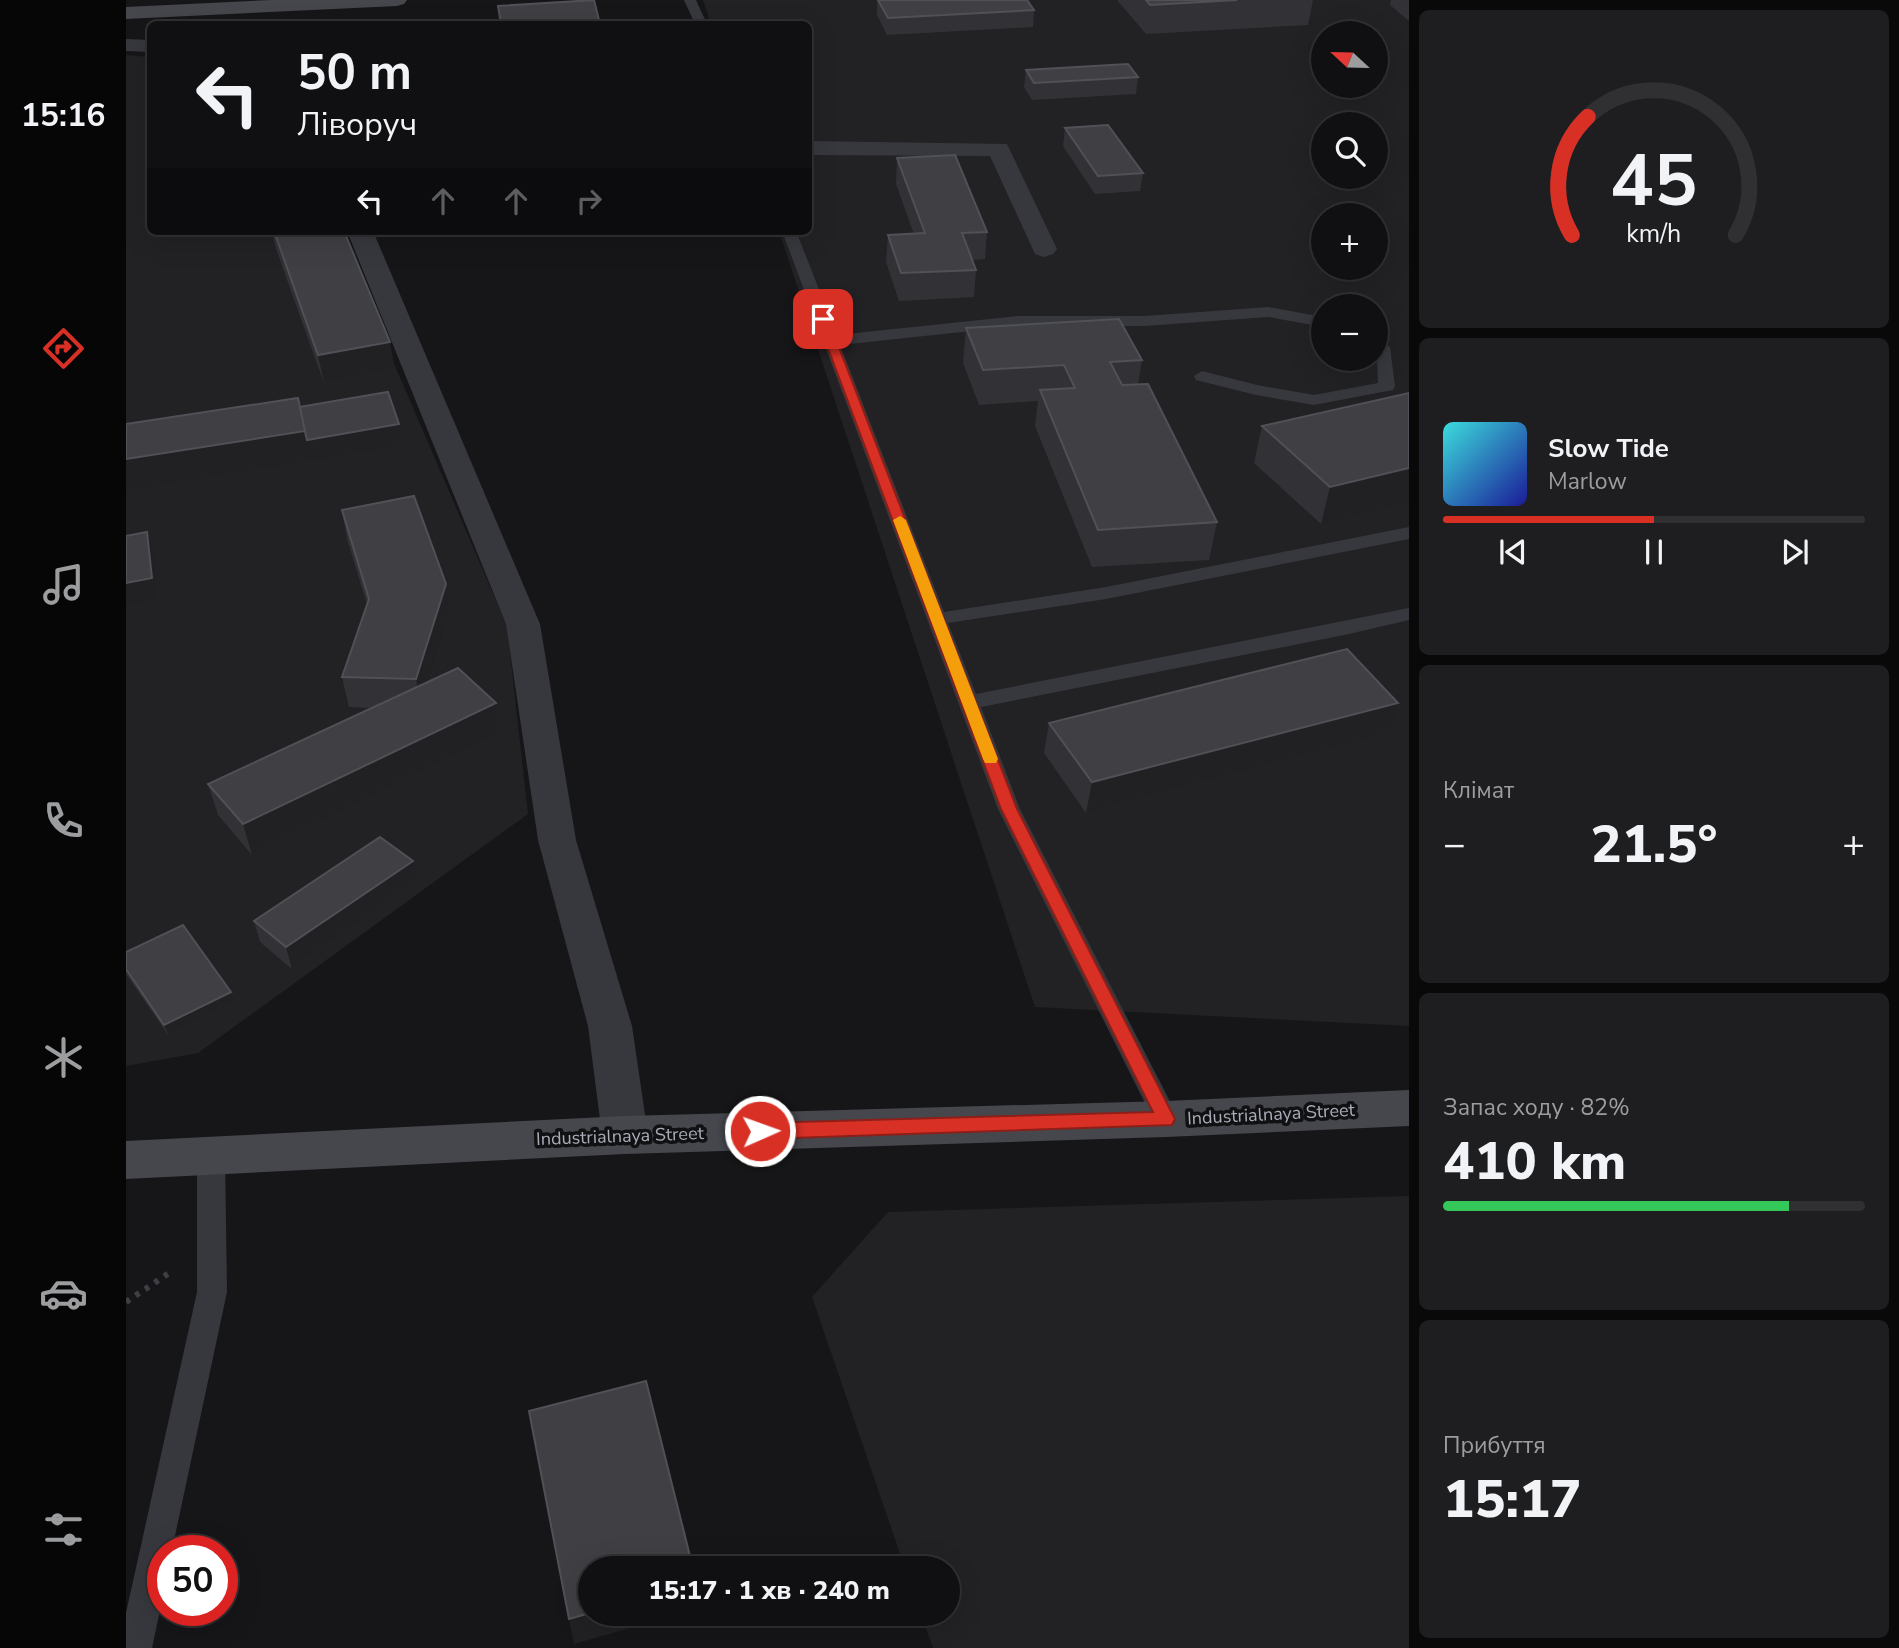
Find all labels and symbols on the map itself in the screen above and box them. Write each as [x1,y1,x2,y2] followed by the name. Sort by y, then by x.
[1311,21,1388,98] north arrow
[793,289,853,349] pin
[723,1094,797,1168] position arrow
[1187,1098,1356,1130] street label: Industrialnaya Street
[536,1121,705,1151] street label: Industrialnaya Street
[147,1535,238,1626] speed limit sign: 50

